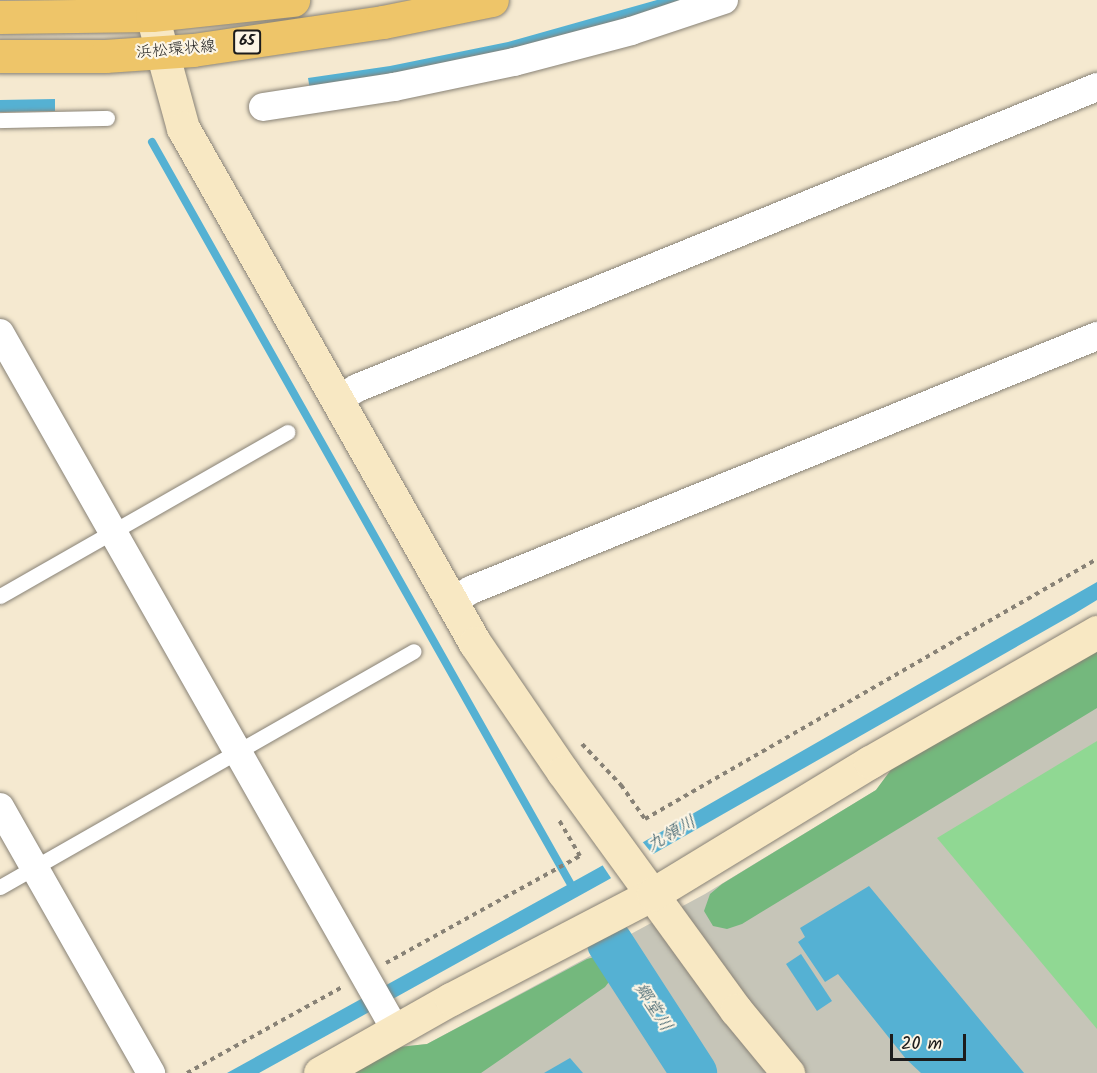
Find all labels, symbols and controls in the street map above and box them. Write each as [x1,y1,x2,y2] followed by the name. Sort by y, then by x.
[232,30,262,54] road number: 65
[135,37,217,63] street label: 浜松環状線
[643,812,701,858] water label: 九領川
[628,979,676,1037] water label: 郷堂川
[893,1022,970,1060] scale bar
[901,1030,942,1059] text: 20 m

